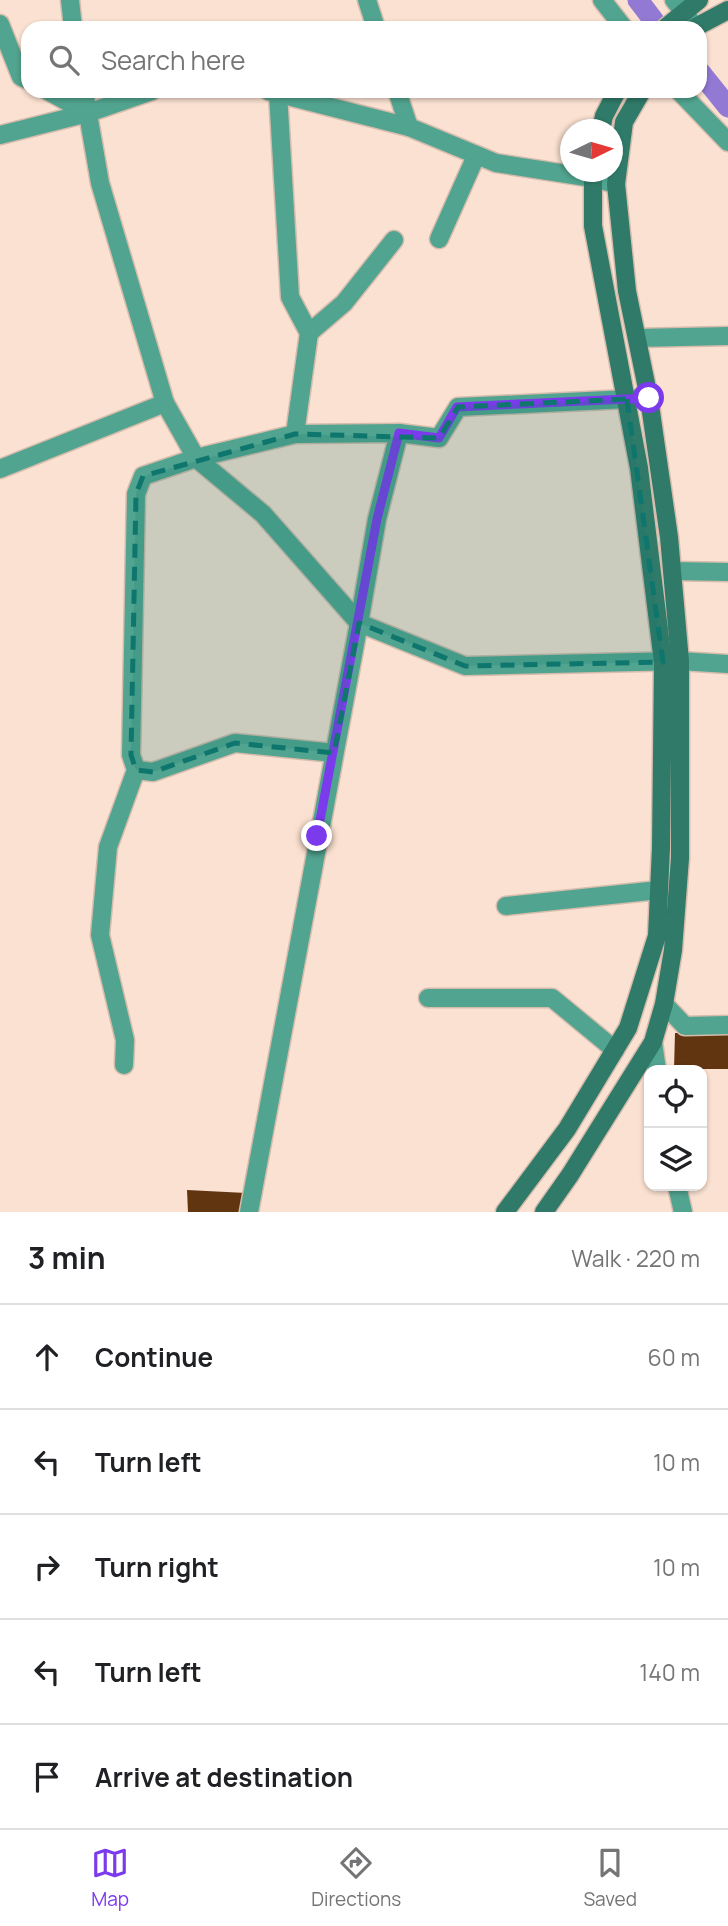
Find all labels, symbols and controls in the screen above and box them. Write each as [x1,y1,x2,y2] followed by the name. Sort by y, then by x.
[21,21,707,98] search box
[45,41,83,79] icon: search
[101,42,246,78] text: Search here
[560,119,623,182] north arrow
[633,382,664,413] route start
[301,820,332,851] route end
[644,1065,707,1191] map controls
[644,1065,707,1128] button: locate
[644,1128,707,1191] button: layers
[28,1237,106,1278] text: 3 min
[571,1242,700,1274] text: Walk · 220 m
[28,1338,66,1376] icon: ahead
[95,1339,213,1375] text: Continue
[648,1341,700,1373] text: 60 m
[28,1443,66,1481] icon: left
[95,1444,202,1480] text: Turn left
[653,1446,700,1478] text: 10 m
[28,1548,66,1586] icon: right
[95,1549,219,1585] text: Turn right
[653,1551,700,1583] text: 10 m
[28,1653,66,1691] icon: left
[95,1654,202,1690] text: Turn left
[639,1656,700,1688] text: 140 m
[28,1758,66,1796] icon: arrive
[95,1759,353,1795] text: Arrive at destination
[91,1844,129,1912] tab: Map
[311,1844,401,1912] tab: Directions
[583,1844,637,1912] tab: Saved

